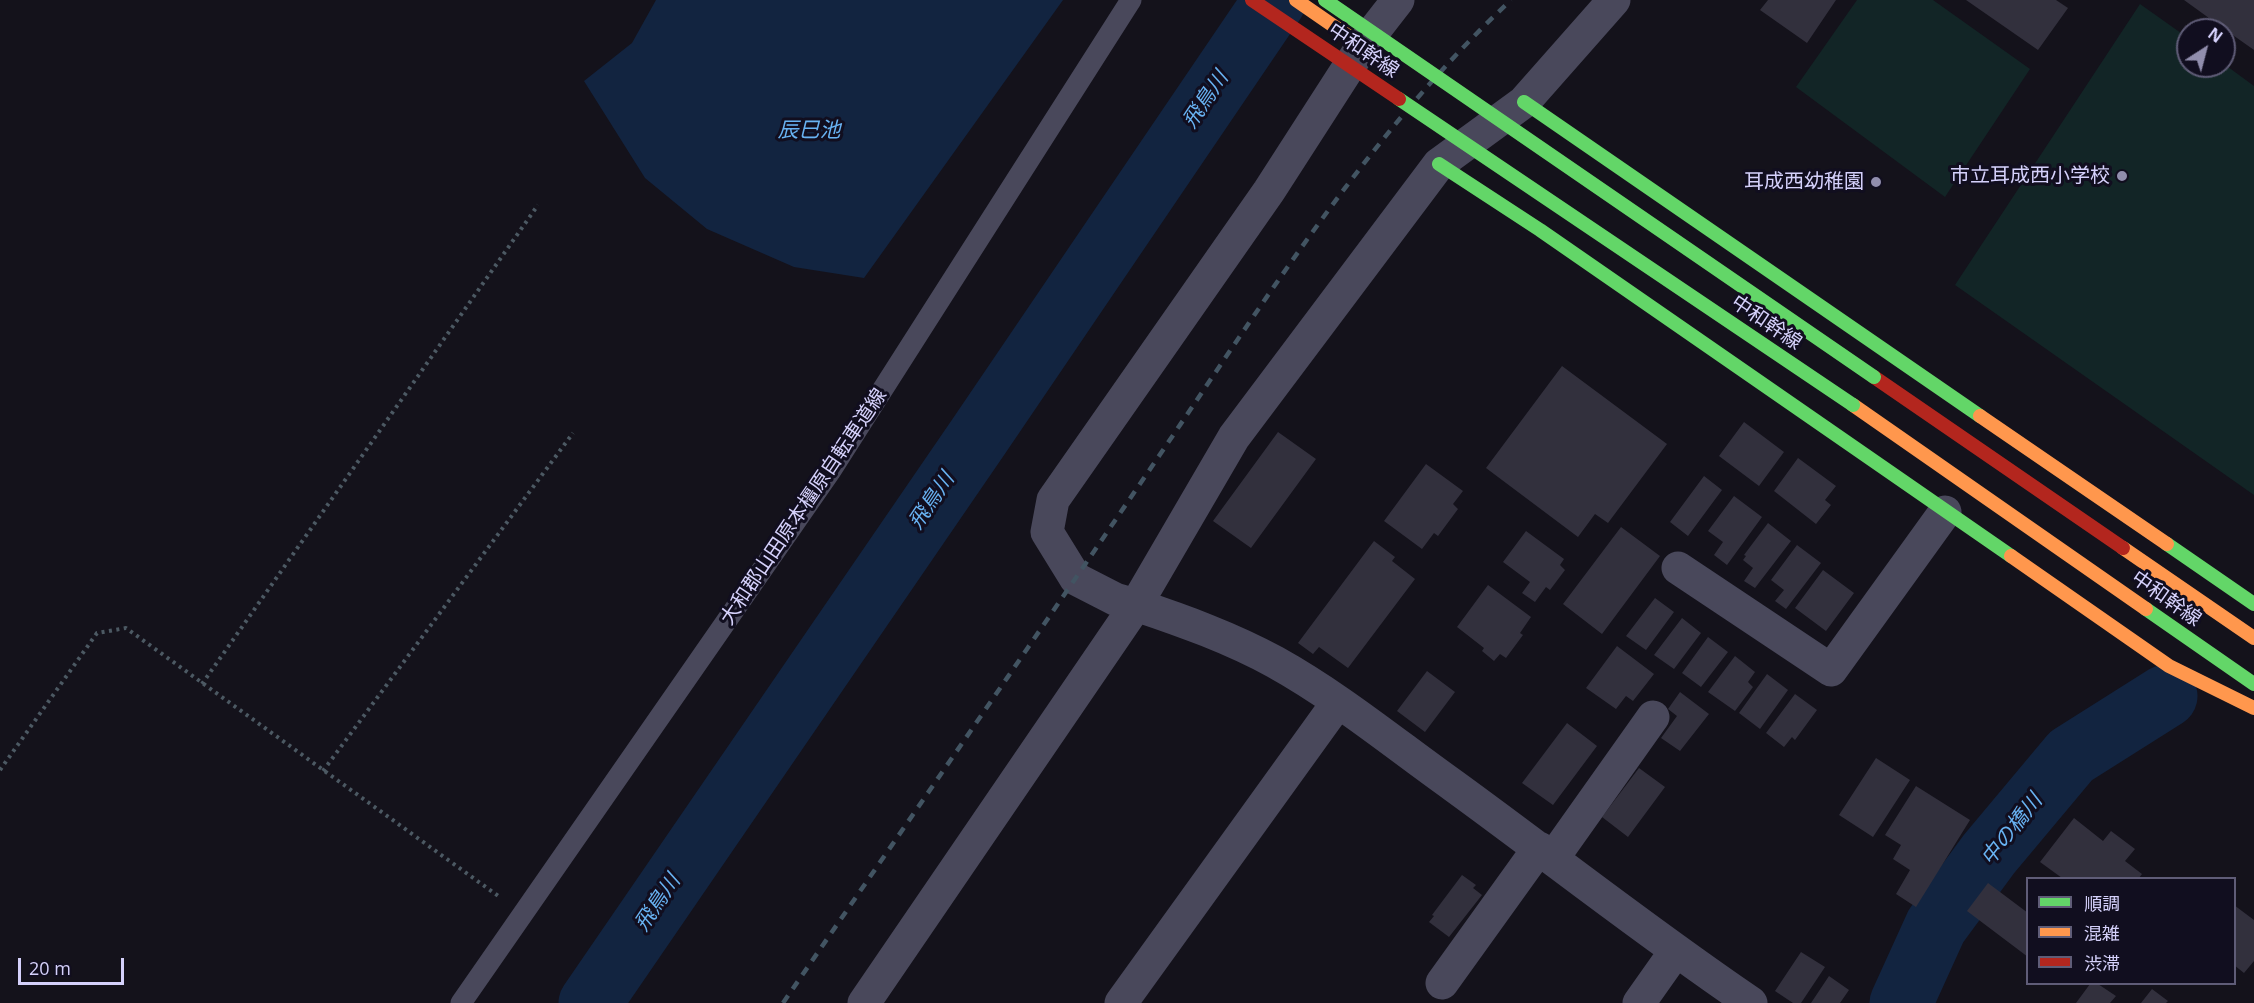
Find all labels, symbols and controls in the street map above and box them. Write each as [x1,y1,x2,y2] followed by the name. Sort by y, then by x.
[2176,18,2236,78] north arrow
[1323,19,1403,83] street label: 中和幹線
[2204,22,2227,48] text: N
[1178,67,1234,133] water label: 飛鳥川
[778,118,840,144] water label: 辰巳池
[1950,164,2110,188] place label: 市立耳成西小学校
[2115,169,2129,183] marker: 市立耳成西小学校
[1744,170,1864,194] place label: 耳成西幼稚園
[1869,175,1883,189] marker: 耳成西幼稚園
[1726,291,1806,355] street label: 中和幹線
[716,384,892,630] street label: 大和郡山田原本橿原自転車道線
[904,468,960,534] water label: 飛鳥川
[2126,566,2206,632] street label: 中和幹線
[1976,789,2048,871] water label: 中の橋川
[630,870,686,936] water label: 飛鳥川
[2026,877,2236,985] legend
[2084,891,2120,915] text: 順調
[2084,921,2120,945] text: 混雑
[21,946,128,984] scale bar
[2084,951,2120,975] text: 渋滞
[29,956,71,980] text: 20 m

